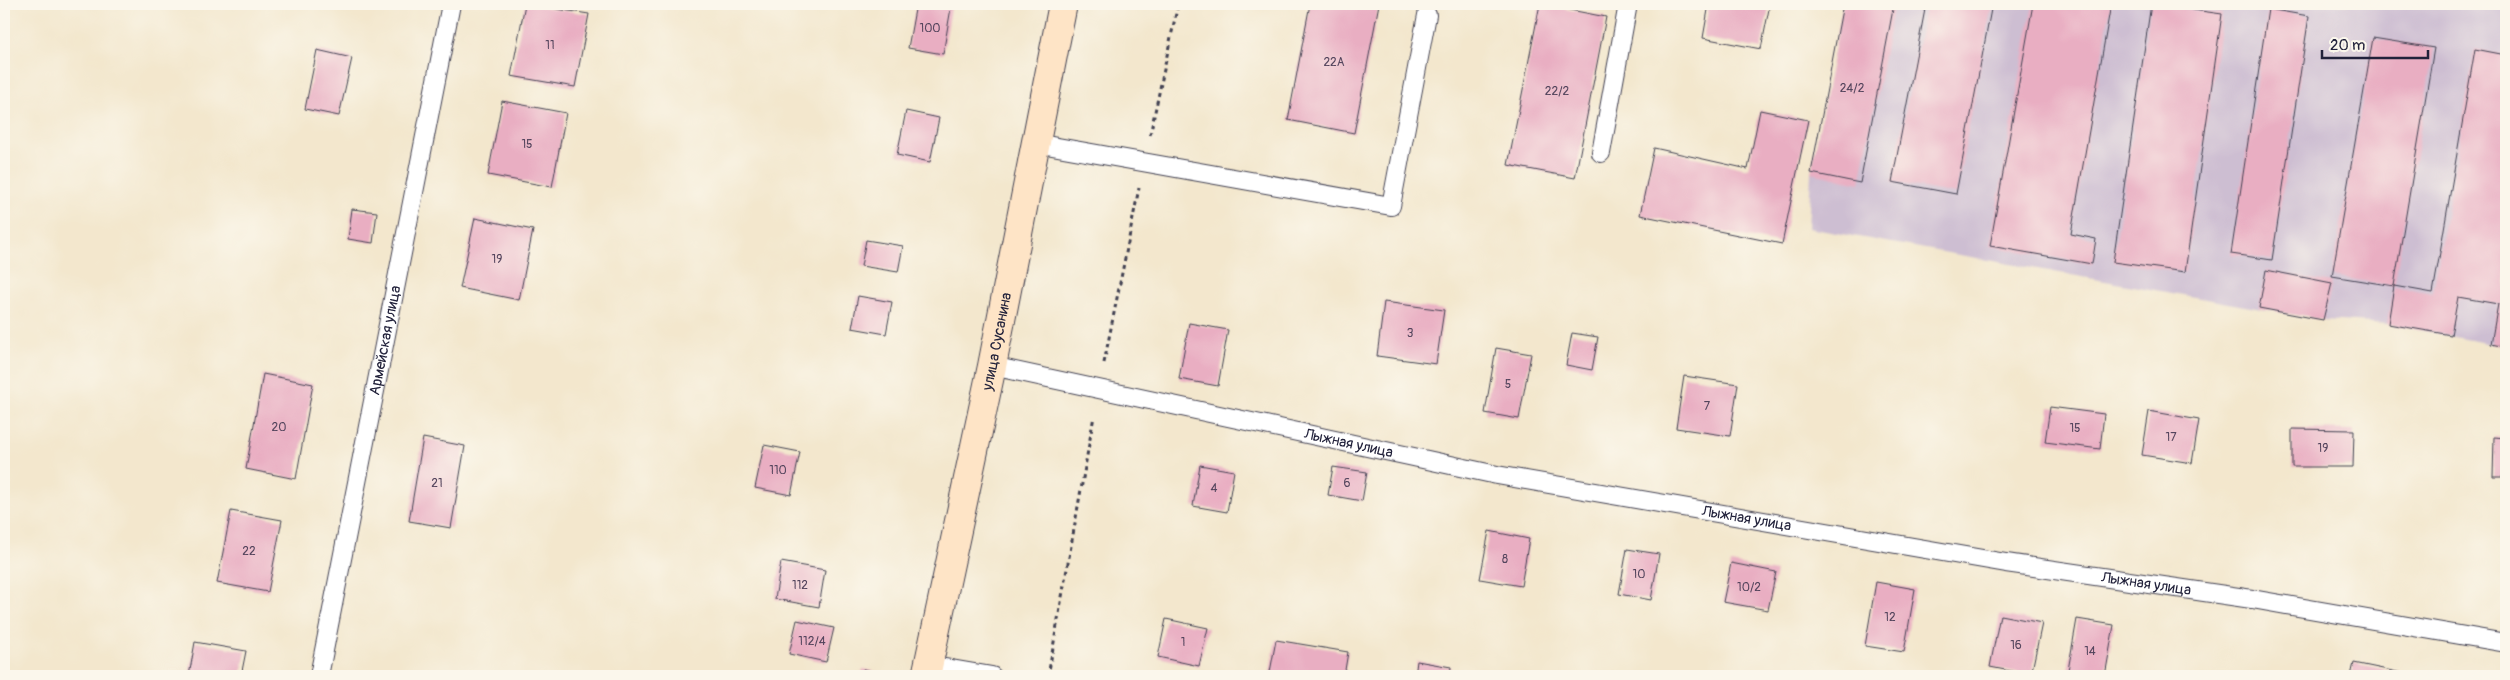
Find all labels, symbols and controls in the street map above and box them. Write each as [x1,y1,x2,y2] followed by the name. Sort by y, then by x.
[919,21,941,36] house number: 100
[2322,28,2429,60] scale bar
[2330,36,2365,55] text: 20 m
[545,38,555,53] house number: 11
[1323,55,1345,70] house number: 22А
[1840,81,1865,96] house number: 24/2
[1545,84,1570,99] house number: 22/2
[521,137,533,152] house number: 15
[492,252,502,267] house number: 19
[365,284,405,397] street label: Армейская улица
[978,291,1016,393] street label: улица Сусанина
[1407,326,1414,341] house number: 3
[1505,377,1511,392] house number: 5
[1704,399,1711,414] house number: 7
[272,420,286,435] house number: 20
[2069,421,2081,436] house number: 15
[1301,424,1395,462] street label: Лыжная улица
[2165,430,2177,445] house number: 17
[2318,441,2328,456] house number: 19
[769,463,787,478] house number: 110
[431,476,443,491] house number: 21
[1344,476,1351,491] house number: 6
[1211,481,1218,496] house number: 4
[1699,501,1793,536] street label: Лыжная улица
[242,544,256,559] house number: 22
[1502,552,1508,567] house number: 8
[1633,567,1645,582] house number: 10
[2099,568,2192,600] street label: Лыжная улица
[792,578,808,593] house number: 112
[1737,580,1761,595] house number: 10/2
[1884,610,1896,625] house number: 12
[798,634,826,649] house number: 112/4
[1181,635,1185,650] house number: 1
[2010,638,2022,653] house number: 16
[2084,644,2096,659] house number: 14

